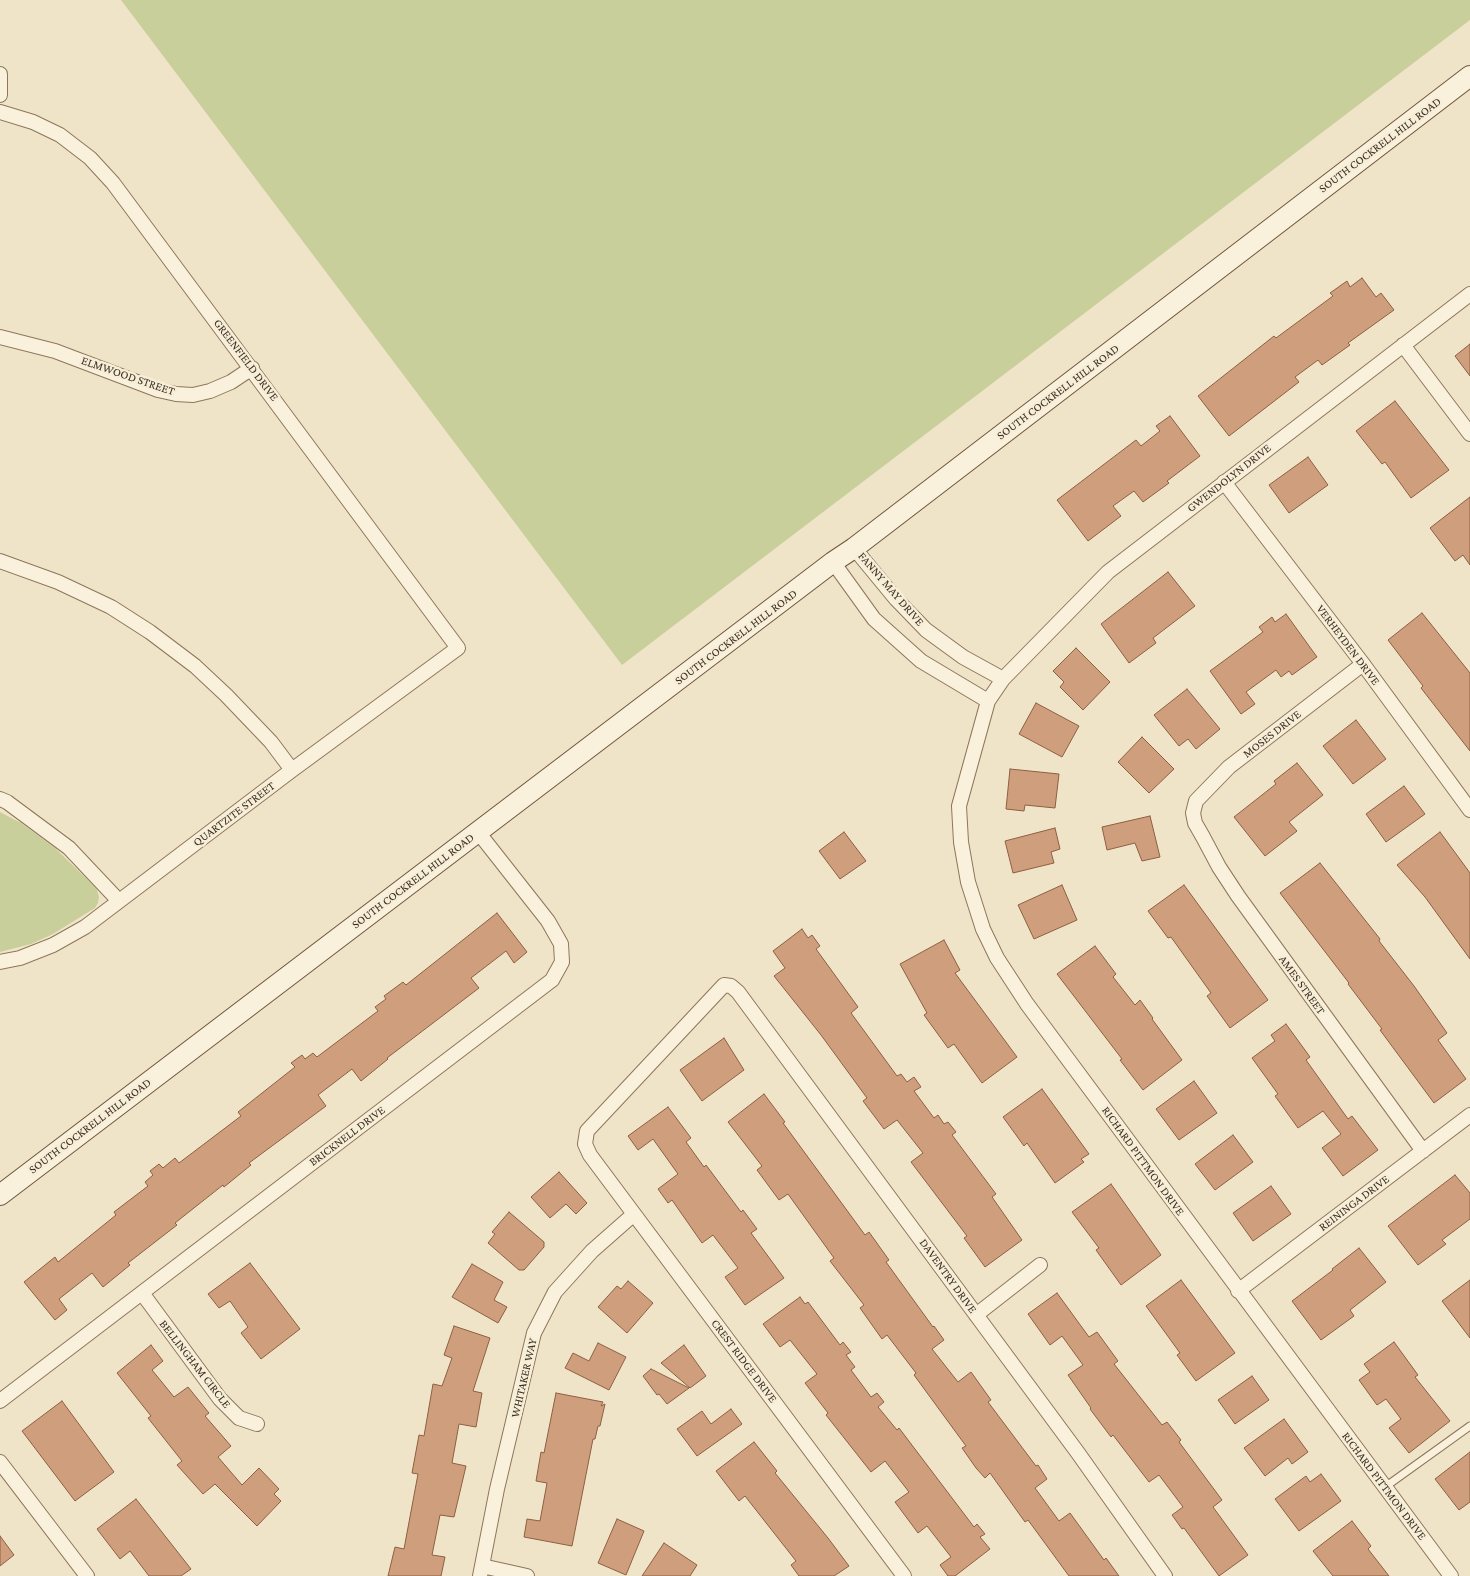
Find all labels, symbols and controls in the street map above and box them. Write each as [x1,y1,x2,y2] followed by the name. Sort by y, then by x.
[1316,94,1444,196] street label: SOUTH COCKRELL HILL ROAD
[210,316,282,404] street label: GREENFIELD DRIVE
[994,341,1122,443] street label: SOUTH COCKRELL HILL ROAD
[79,353,177,399] street label: ELMWOOD STREET
[1184,441,1274,515] street label: GWENDOLYN DRIVE
[855,549,927,629] street label: FANNY MAY DRIVE
[672,586,800,688] street label: SOUTH COCKRELL HILL ROAD
[1313,602,1383,688] street label: VERHEYDEN DRIVE
[1240,707,1304,761] street label: MOSES DRIVE
[190,779,278,849] street label: QUARTZITE STREET
[349,830,477,932] street label: SOUTH COCKRELL HILL ROAD
[1276,953,1328,1017] street label: AMES STREET
[26,1075,154,1177] street label: SOUTH COCKRELL HILL ROAD
[306,1103,388,1169] street label: BRICKNELL DRIVE
[1099,1104,1187,1218] street label: RICHARD PITTMON DRIVE
[1316,1172,1392,1234] street label: REININGA DRIVE
[916,1236,980,1316] street label: DAVENTRY DRIVE
[708,1316,780,1406] street label: CREST RIDGE DRIVE
[156,1317,234,1411] street label: BELLINGHAM CIRCLE
[508,1337,540,1419] street label: WHITAKER WAY
[1339,1429,1429,1543] street label: RICHARD PITTMON DRIVE

